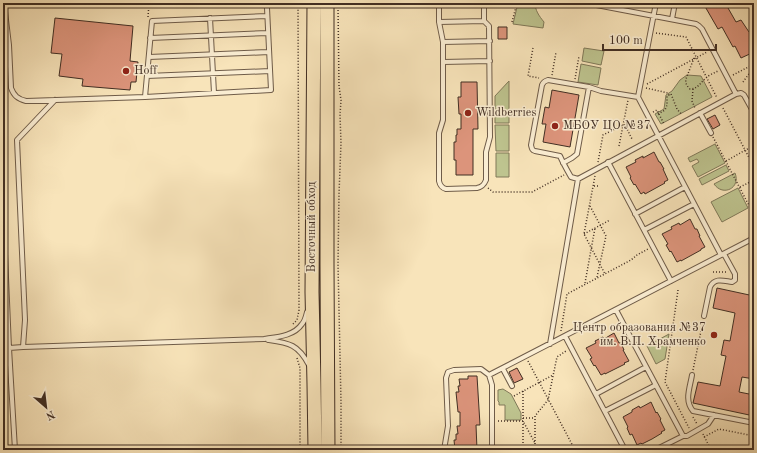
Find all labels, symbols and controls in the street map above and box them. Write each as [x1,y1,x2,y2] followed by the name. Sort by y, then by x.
[603,26,716,52] scale bar
[609,35,643,47] text: 100 m
[134,65,158,77] place label: Hoff
[121,66,131,76] marker: Hoff
[476,107,537,119] place label: Wildberries
[463,108,473,118] marker: Wildberries
[563,120,651,132] place label: МБОУ ЦО №37
[550,121,560,131] marker: МБОУ ЦО №37
[306,182,318,272] street label: Восточный обход
[573,322,706,348] place label: Центр образования №37 им. В.П. Храмченко
[709,330,719,340] marker: Центр образования №37 им. В.П. Храмченко
[26,387,66,427] north arrow
[43,408,56,422] text: N

